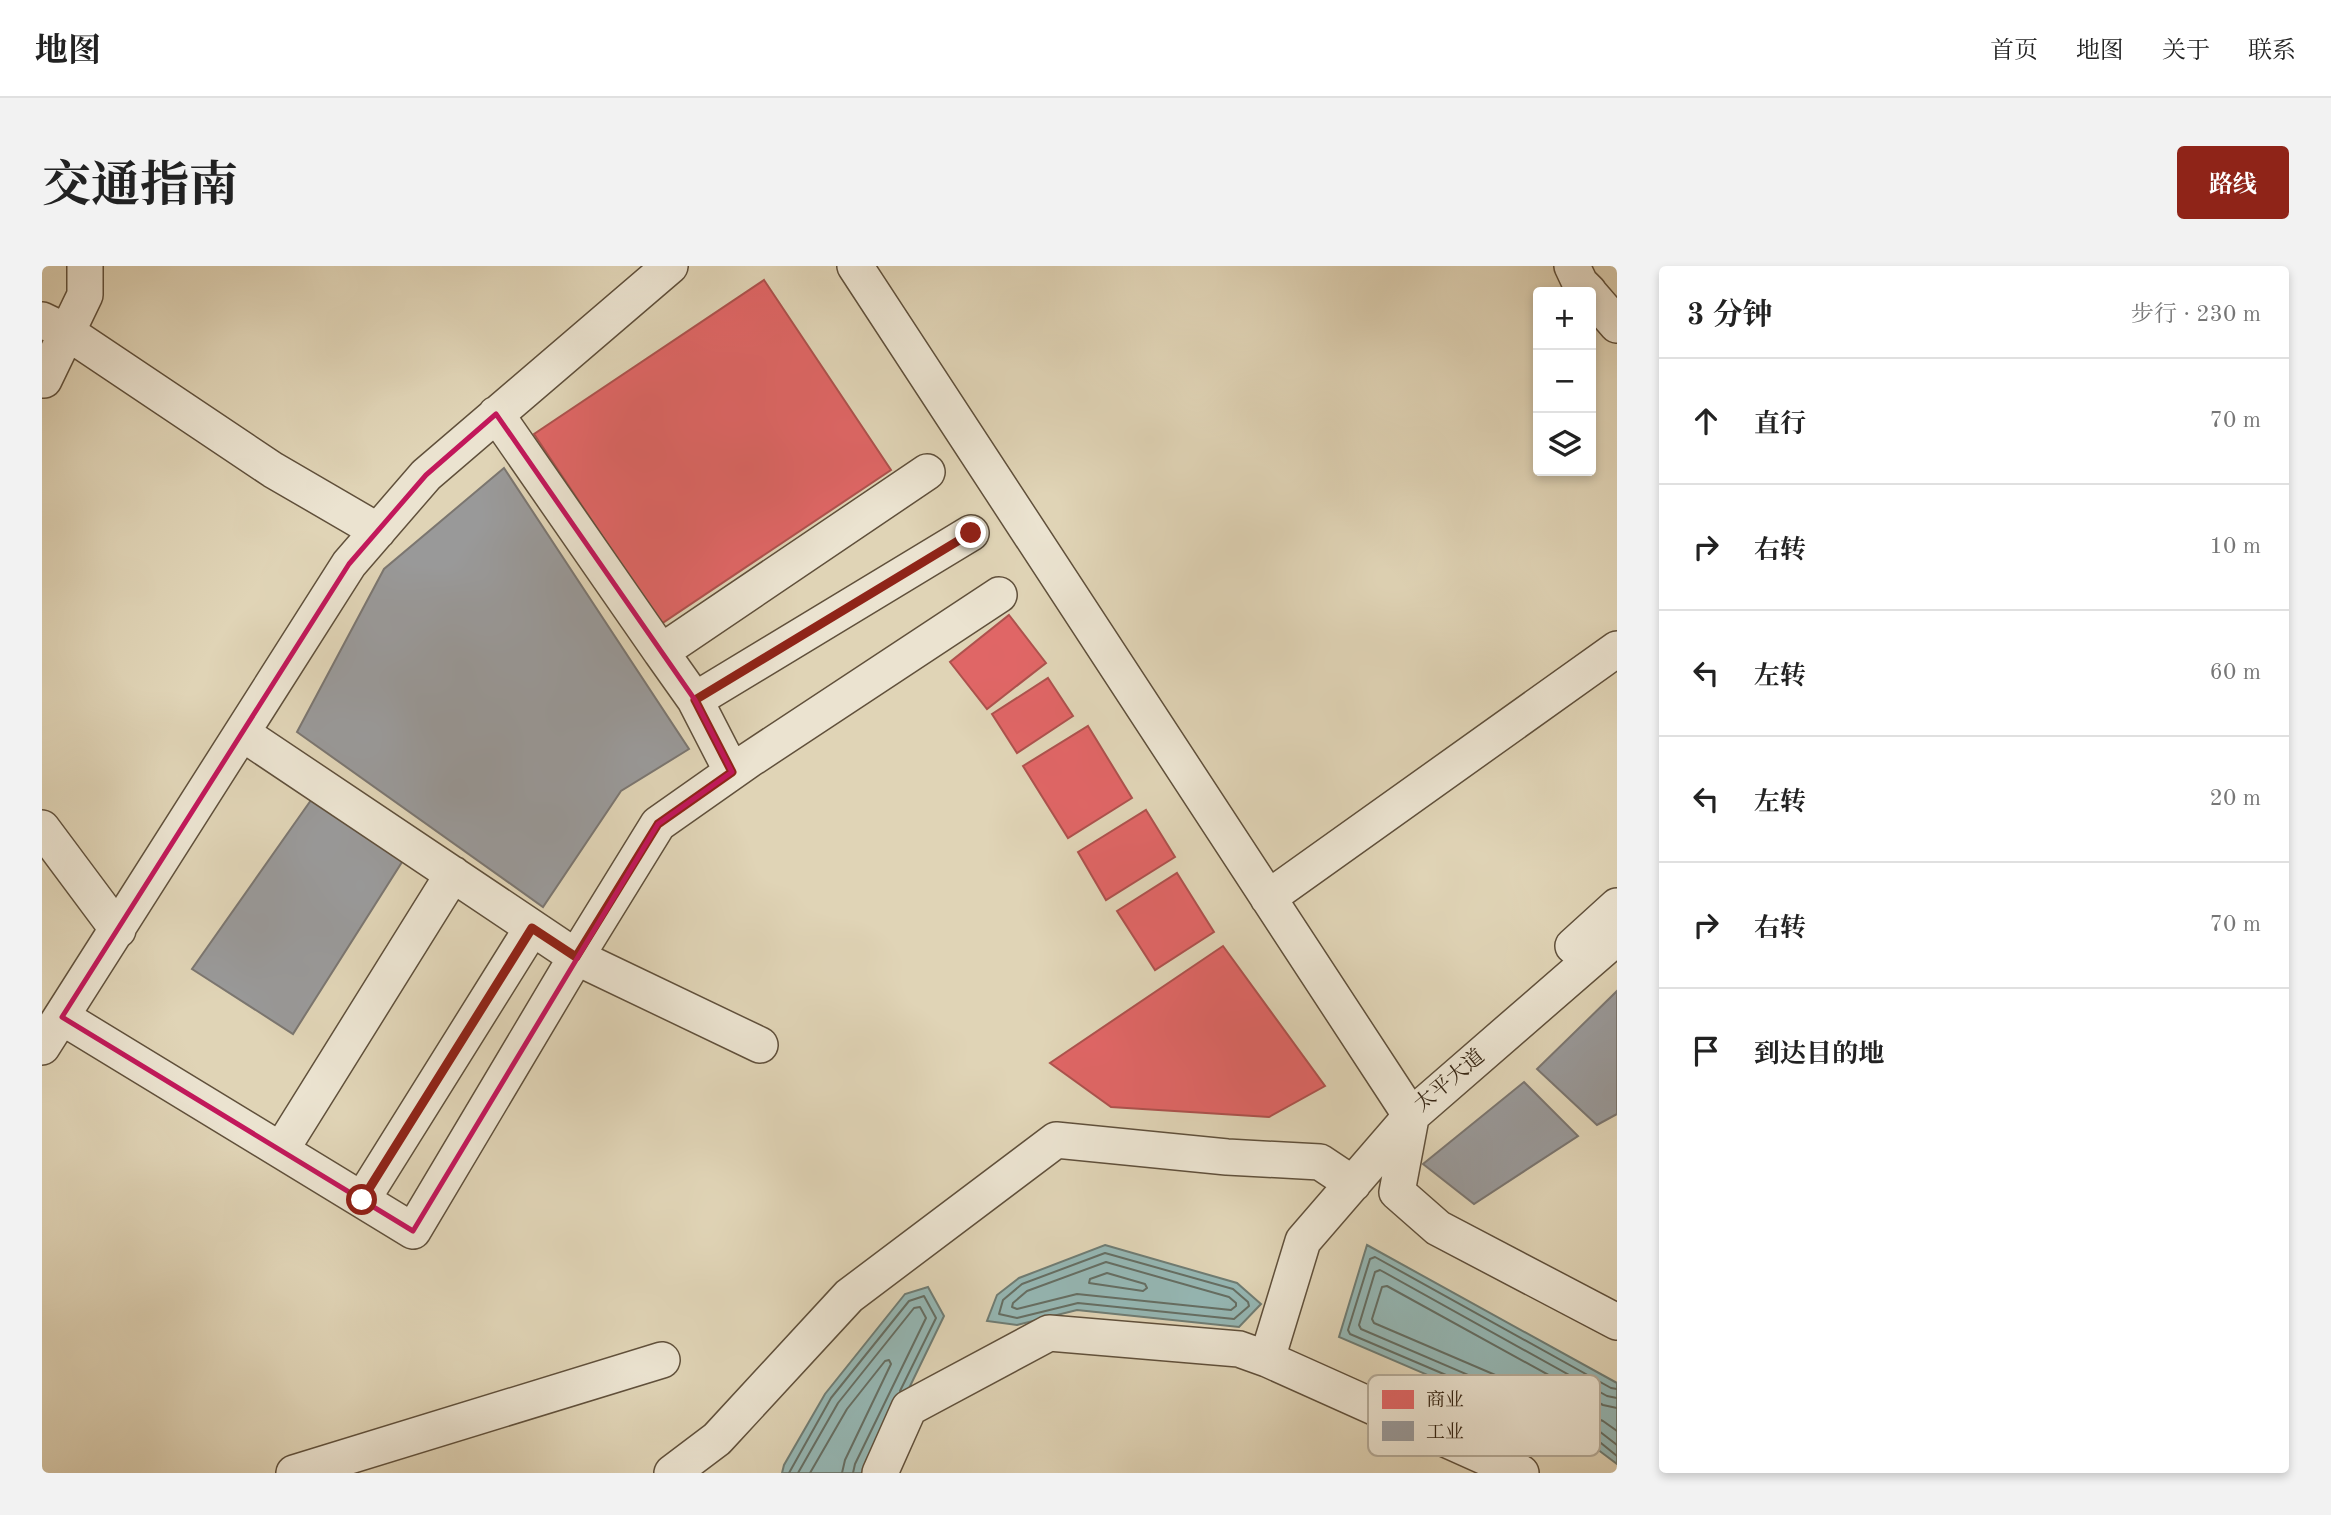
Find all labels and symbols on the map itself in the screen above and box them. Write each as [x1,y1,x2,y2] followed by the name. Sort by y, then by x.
[955,517,986,548] route end
[1410,1044,1489,1116] street label: 太平大道
[346,1184,377,1215] route start
[1368,1375,1600,1456] legend
[1426,1389,1464,1411] text: 商业
[1426,1422,1464,1443] text: 工业

